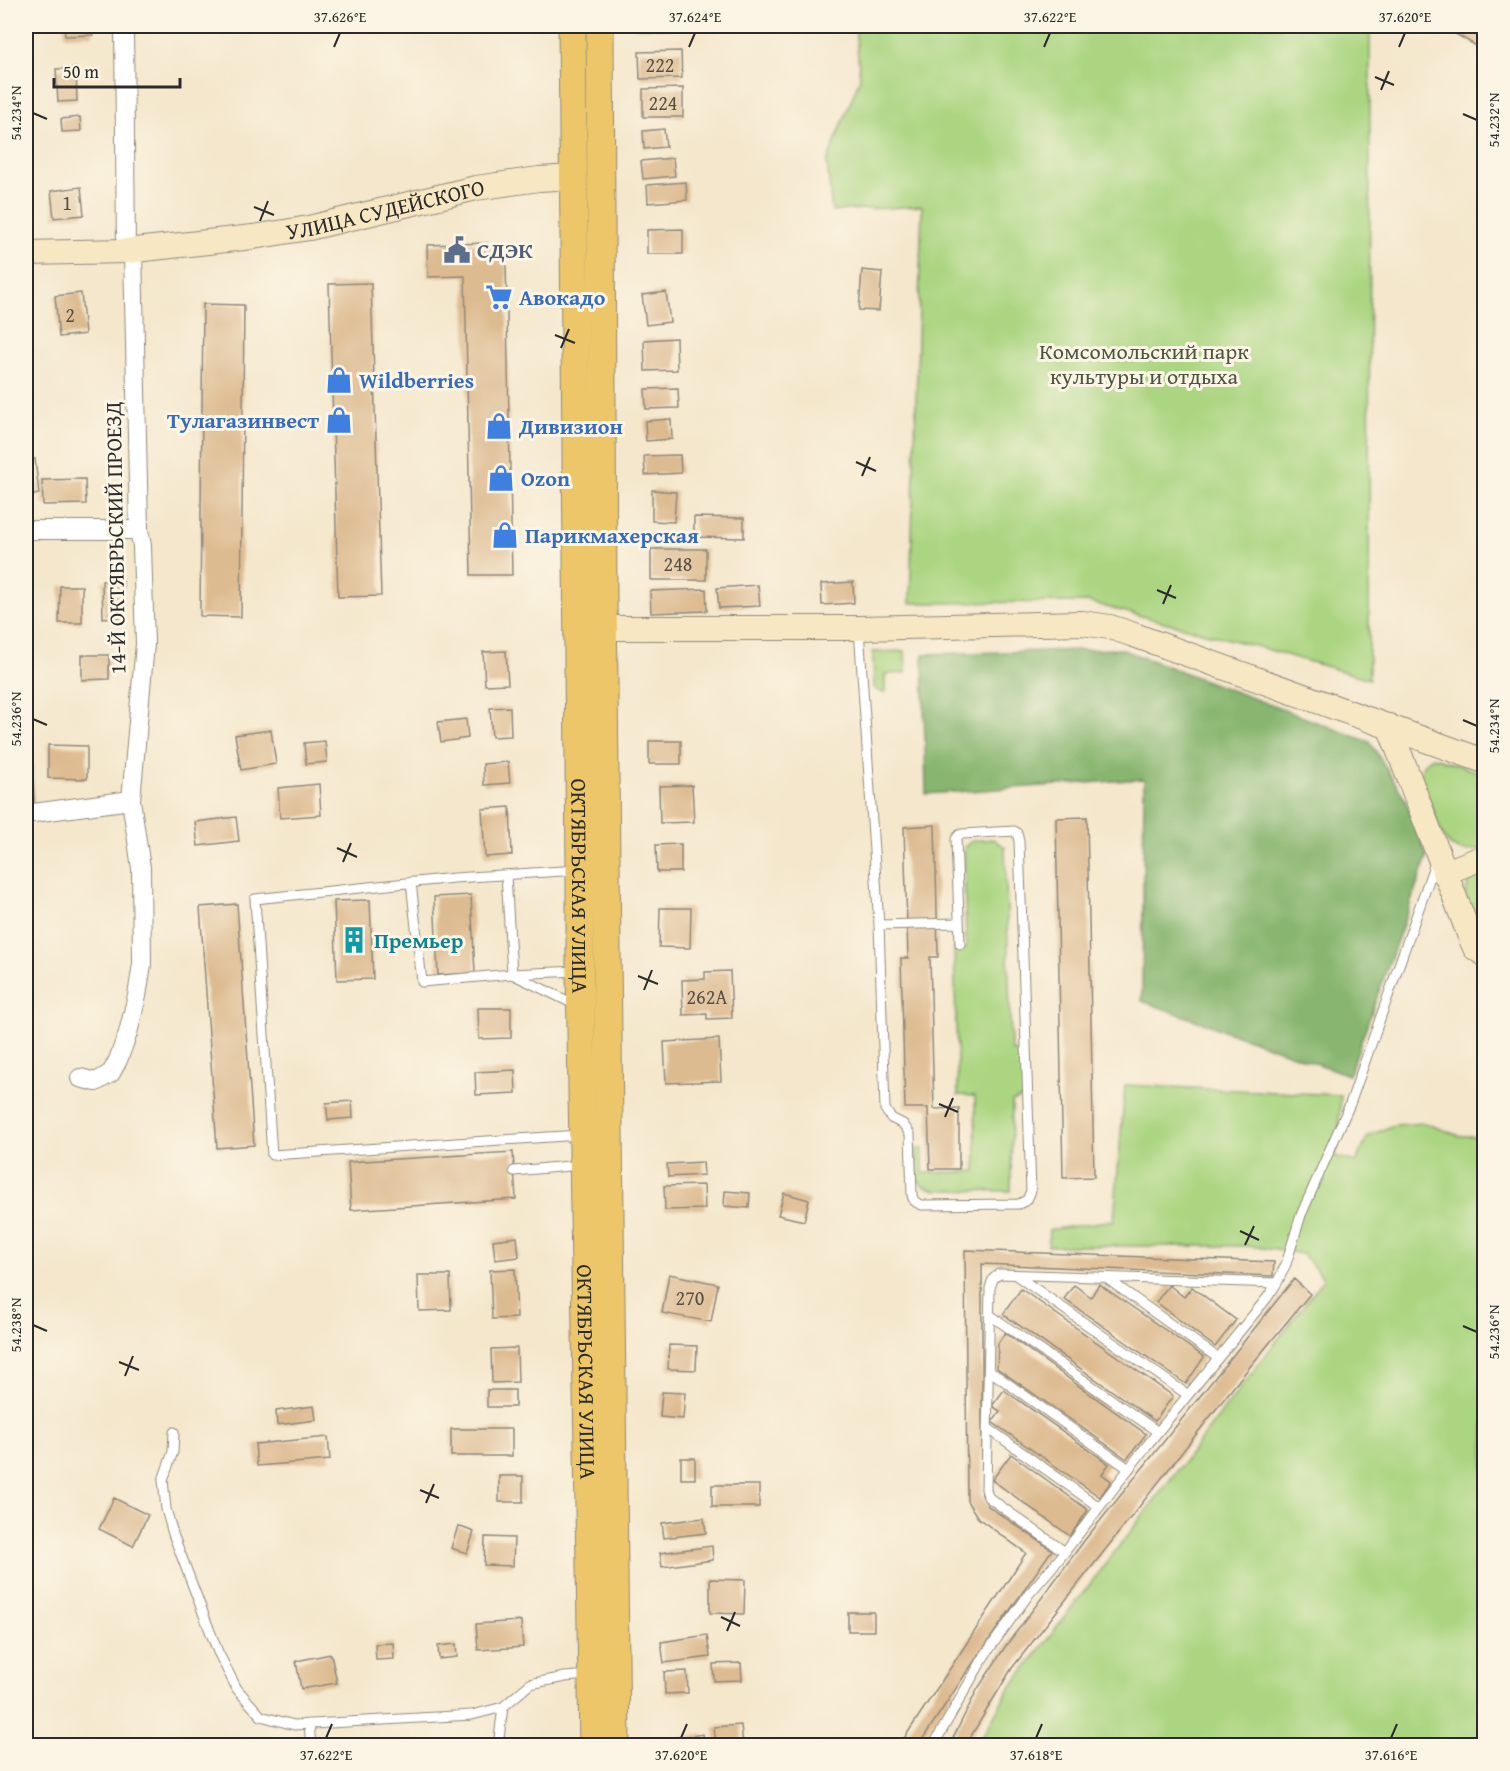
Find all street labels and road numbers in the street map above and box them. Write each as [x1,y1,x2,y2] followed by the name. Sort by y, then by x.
[284,171,486,247] street label: УЛИЦА СУДЕЙСКОГО
[97,401,133,675] street label: 14-Й ОКТЯБРЬСКИЙ ПРОЕЗД
[563,778,596,994] street label: ОКТЯБРЬСКАЯ УЛИЦА
[569,1264,605,1480] street label: ОКТЯБРЬСКАЯ УЛИЦА

